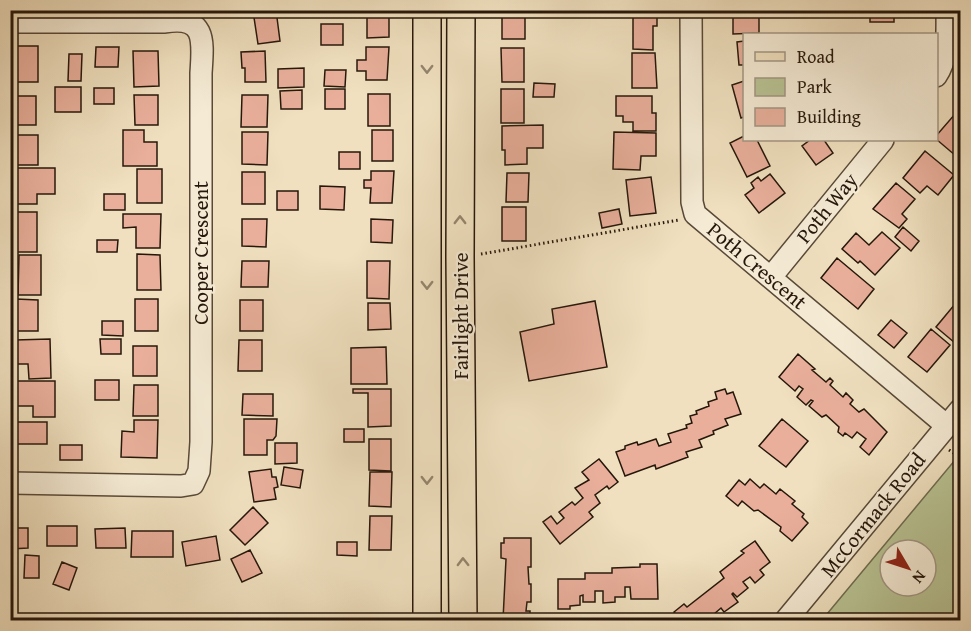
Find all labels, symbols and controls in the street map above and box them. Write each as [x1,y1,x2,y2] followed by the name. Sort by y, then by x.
[743,33,938,141] legend
[797,43,835,70] text: Road
[421,64,433,73] one-way arrow
[797,73,833,100] text: Park
[797,103,861,130] text: Building
[788,165,865,250] street label: Poth Way
[185,181,216,325] street label: Cooper Crescent
[701,214,815,317] street label: Poth Crescent
[454,216,466,225] one-way arrow
[445,252,476,380] street label: Fairlight Drive
[421,280,433,289] one-way arrow
[813,445,933,584] street label: McCormack Road
[421,475,433,484] one-way arrow
[878,538,938,598] north arrow
[457,558,469,567] one-way arrow
[907,566,932,589] text: N

